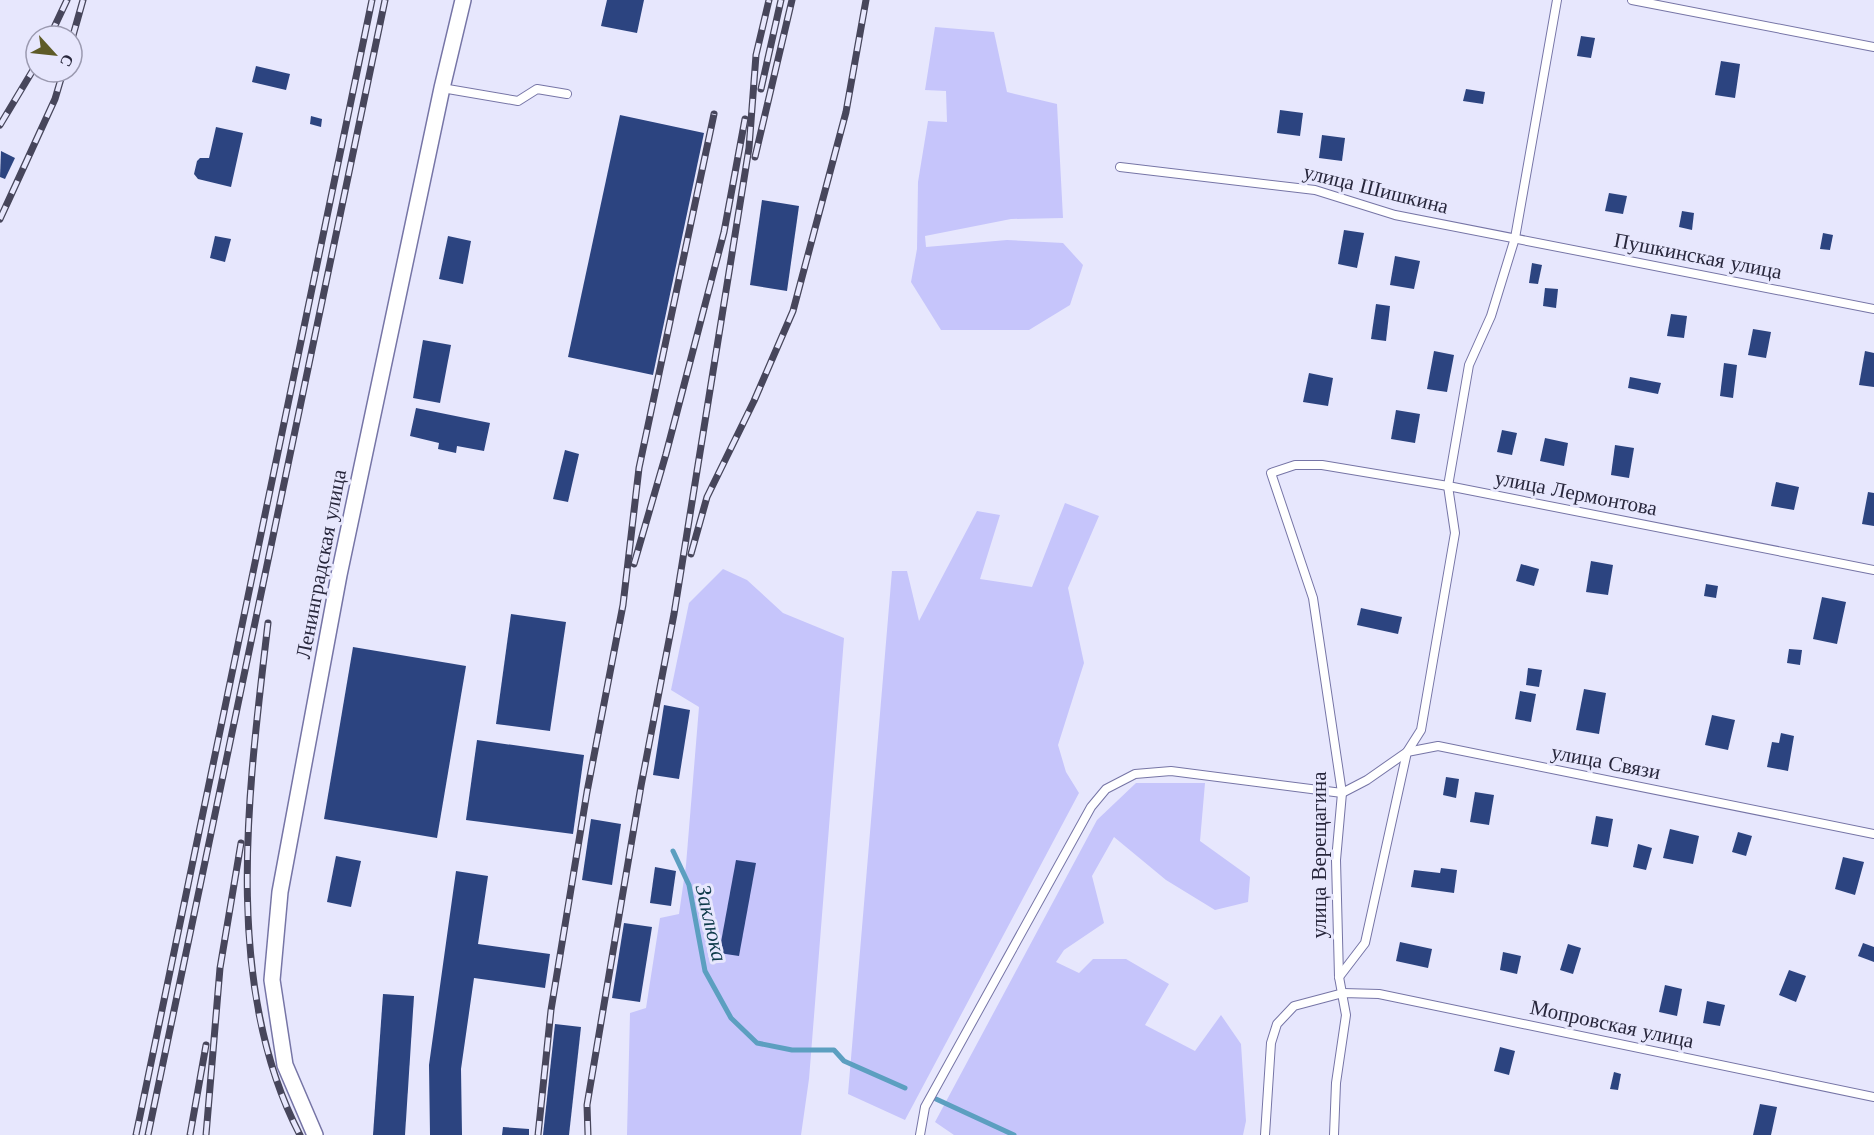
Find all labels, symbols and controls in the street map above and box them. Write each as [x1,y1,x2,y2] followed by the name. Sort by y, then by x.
[24,24,84,84] north arrow
[56,51,79,71] text: С
[1301,158,1452,220] street label: улица Шишкина
[1612,227,1785,285] street label: Пушкинская улица
[1493,465,1660,522] street label: улица Лермонтова
[290,466,352,661] street label: Ленинградская улица
[1549,739,1663,785] street label: улица Связи
[1306,771,1332,938] street label: улица Верещагина
[690,882,733,964] water label: Заклюка
[1528,994,1697,1054] street label: Мопровская улица

